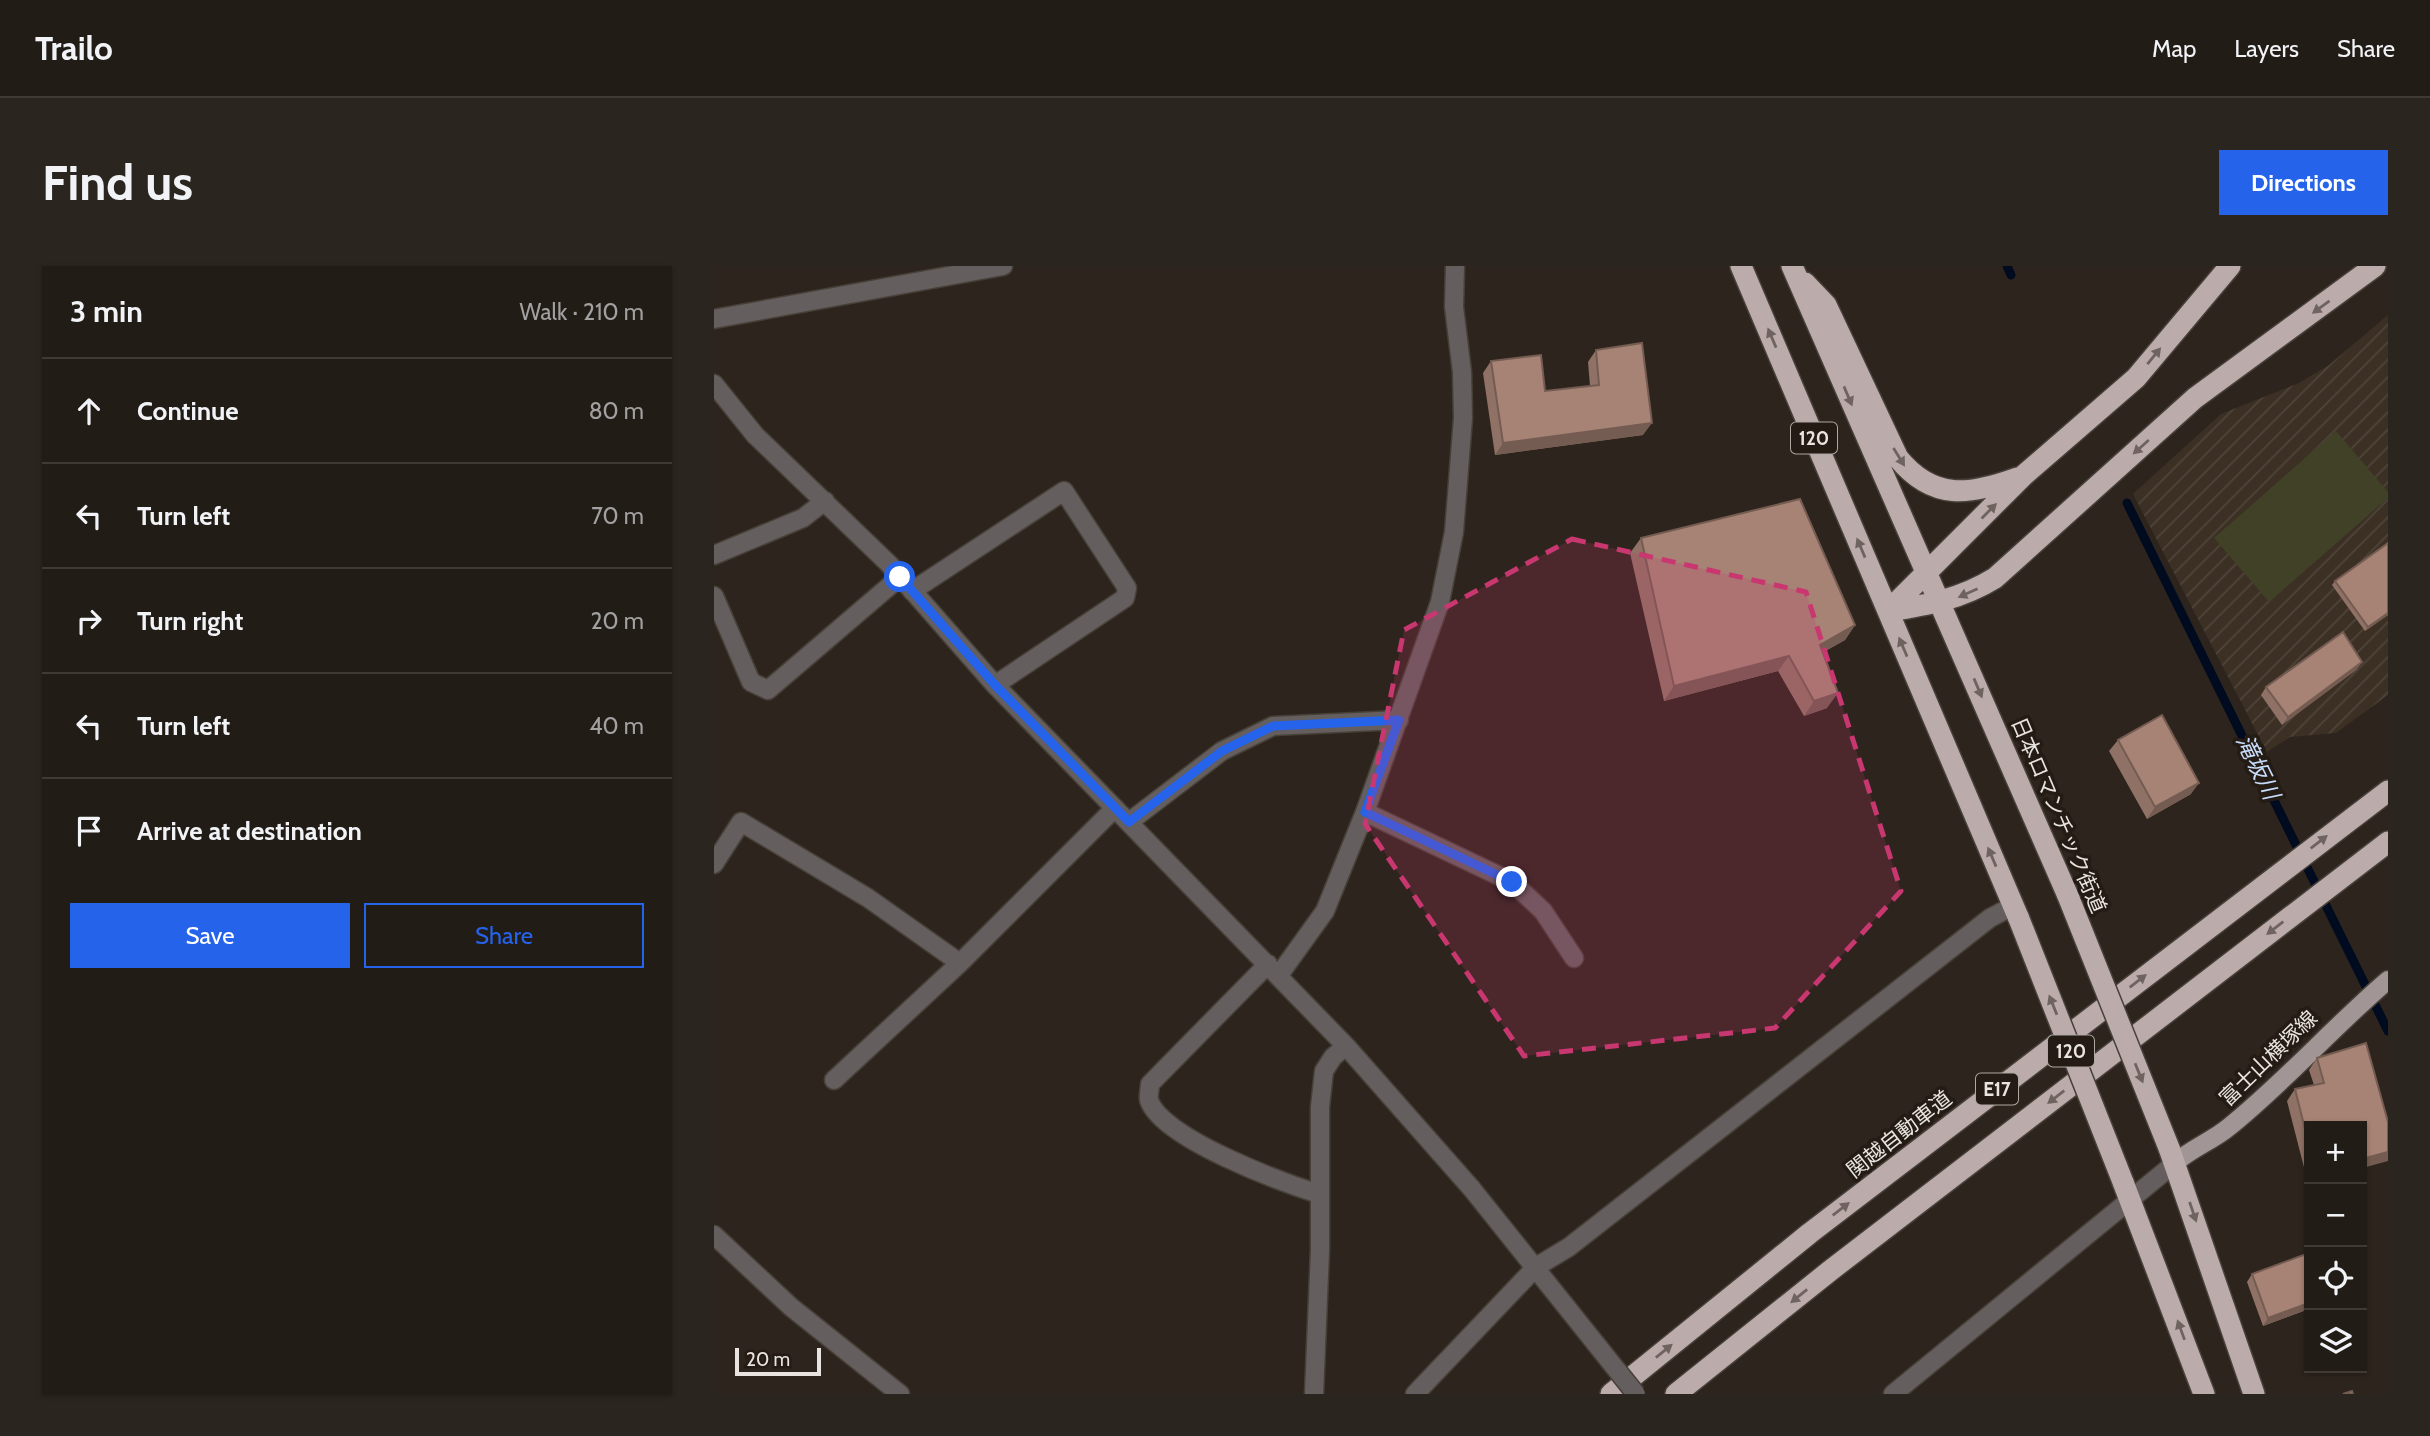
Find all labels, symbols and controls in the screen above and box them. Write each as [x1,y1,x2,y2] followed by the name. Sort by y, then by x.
[35,28,113,68] text: Trailo
[2152,34,2196,63] text: Map
[2234,34,2299,63] text: Layers
[2337,34,2395,63] text: Share
[2219,150,2388,215] button: Directions
[42,153,193,212] text: Find us
[70,293,143,330] text: 3 min
[520,298,644,326] text: Walk · 210 m
[2312,300,2330,314] one-way arrow
[1766,328,1777,349] one-way arrow
[2147,347,2161,365] one-way arrow
[1842,386,1854,406] one-way arrow
[70,392,108,430] icon: ahead
[137,395,239,427] text: Continue
[589,397,644,425] text: 80 m
[1791,422,1837,454] road number: 120
[2133,438,2150,454] one-way arrow
[1893,447,1906,467] one-way arrow
[70,497,108,535] icon: left
[137,500,230,532] text: Turn left
[591,502,644,530] text: 70 m
[1980,503,1996,520] one-way arrow
[1855,537,1866,558] one-way arrow
[884,561,915,592] route start
[1957,587,1978,598] one-way arrow
[70,602,108,640] icon: right
[137,605,243,637] text: Turn right
[591,607,644,635] text: 20 m
[1897,637,1908,658] one-way arrow
[1972,678,1984,698] one-way arrow
[70,707,108,745] icon: left
[137,710,230,742] text: Turn left
[589,712,644,740] text: 40 m
[2006,713,2112,917] street label: 日本ロマンチック街道
[2230,730,2287,807] water label: 滝坂川
[70,812,108,850] icon: arrive
[137,815,362,847] text: Arrive at destination
[2309,835,2327,850] one-way arrow
[1986,846,1997,867] one-way arrow
[1496,866,1527,897] route end
[70,903,350,968] button: Save
[364,903,644,968] button: Share
[2267,921,2285,936] one-way arrow
[2129,973,2147,988] one-way arrow
[2047,994,2058,1015] one-way arrow
[2214,1005,2322,1111] street label: 富士山横塚線
[2048,1036,2094,1066] road number: 120
[2133,1062,2144,1083] one-way arrow
[1976,1074,2018,1104] road number: E17
[1842,1085,1956,1183] street label: 関越自動車道
[2048,1089,2066,1104] one-way arrow
[2304,1121,2367,1373] map controls
[2304,1121,2367,1184] button: +
[2304,1184,2367,1247] button: −
[1832,1201,1850,1216] one-way arrow
[2188,1202,2199,1223] one-way arrow
[2304,1247,2367,1310] button: locate
[1790,1288,1807,1303] one-way arrow
[2304,1310,2367,1373] button: layers
[2175,1319,2186,1340] one-way arrow
[1655,1344,1672,1359] one-way arrow
[735,1345,821,1377] scale bar
[746,1348,790,1371] text: 20 m

